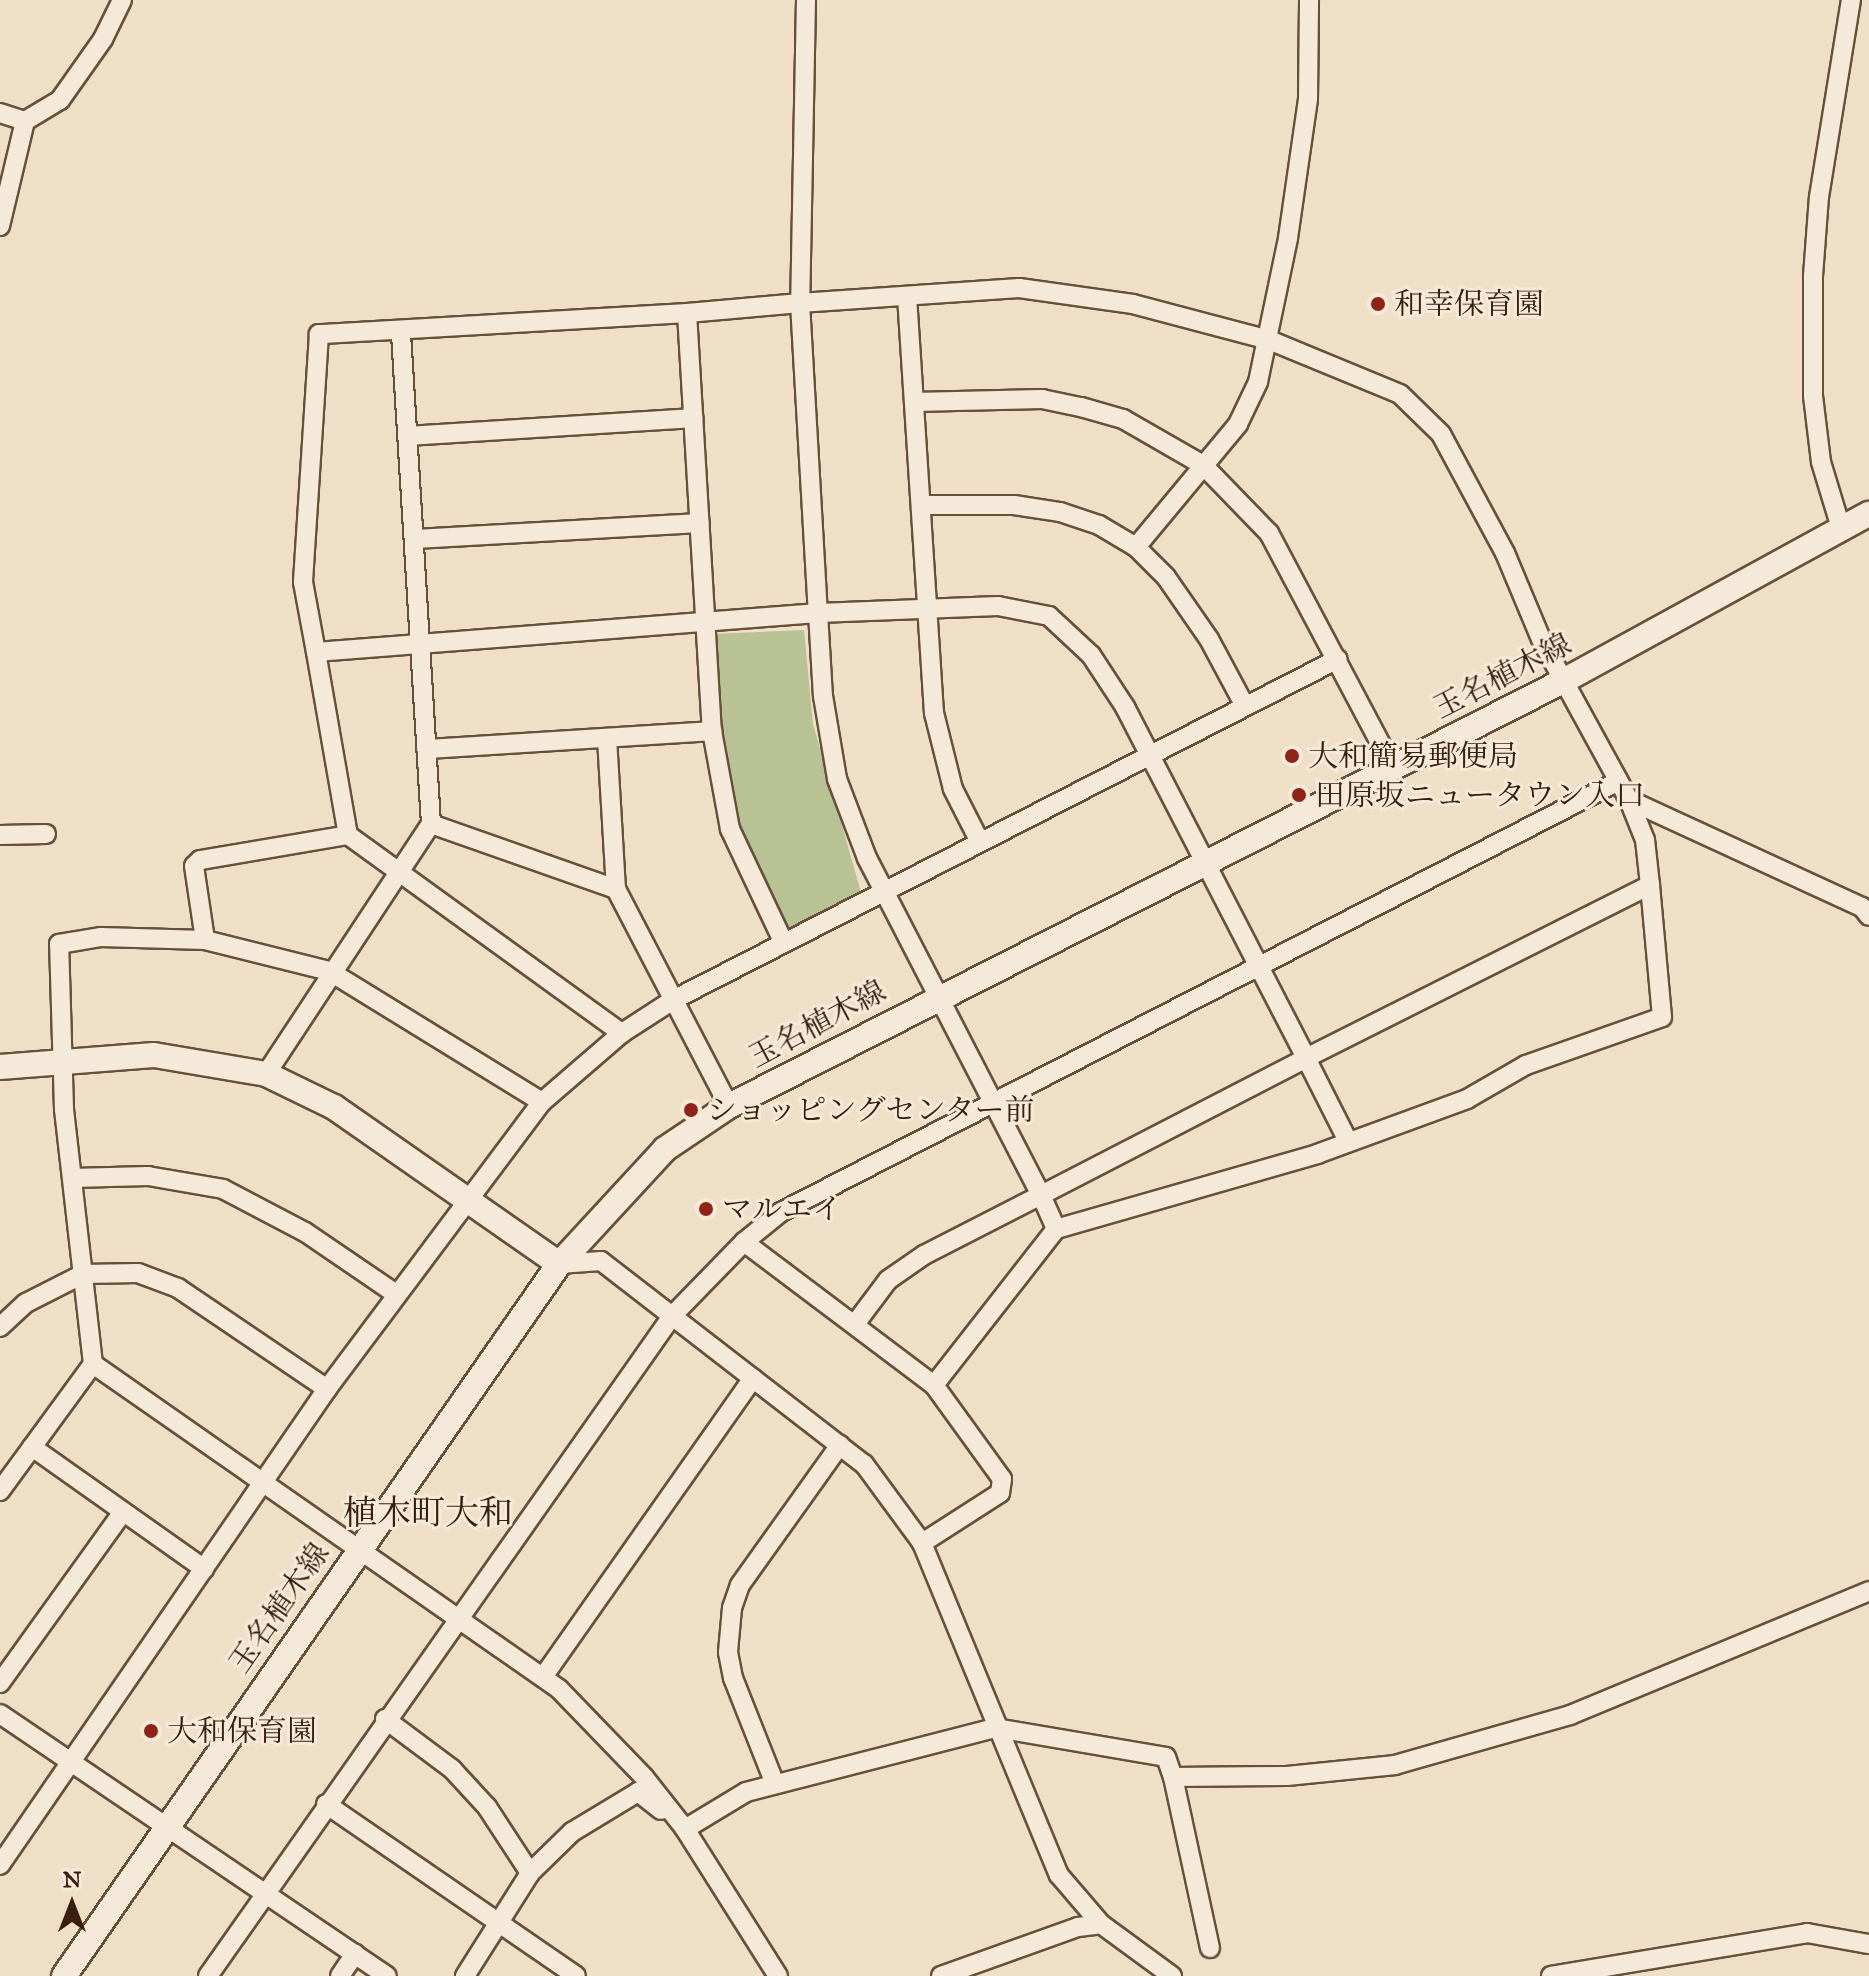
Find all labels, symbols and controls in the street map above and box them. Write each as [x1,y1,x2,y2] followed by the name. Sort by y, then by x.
[1394,286,1544,322] place label: 和幸保育園
[1369,295,1387,313] marker: 和幸保育園
[1427,626,1577,726] street label: 玉名植木線
[1308,738,1518,774] place label: 大和簡易郵便局
[1283,747,1301,765] marker: 大和簡易郵便局
[1315,777,1645,813] place label: 田原坂ニュータウン入口
[1290,786,1308,804] marker: 田原坂ニュータウン入口
[742,973,892,1075] street label: 玉名植木線
[707,1092,1037,1128] place label: ショッピングセンター前
[682,1101,700,1119] marker: ショッピングセンター前
[722,1191,842,1227] place label: マルエイ
[697,1200,715,1218] marker: マルエイ
[343,1493,513,1533] district label: 植木町大和
[221,1536,337,1680] street label: 玉名植木線
[167,1713,317,1749] place label: 大和保育園
[142,1722,160,1740] marker: 大和保育園
[32,1864,112,1944] north arrow
[63,1866,81,1893] text: N

